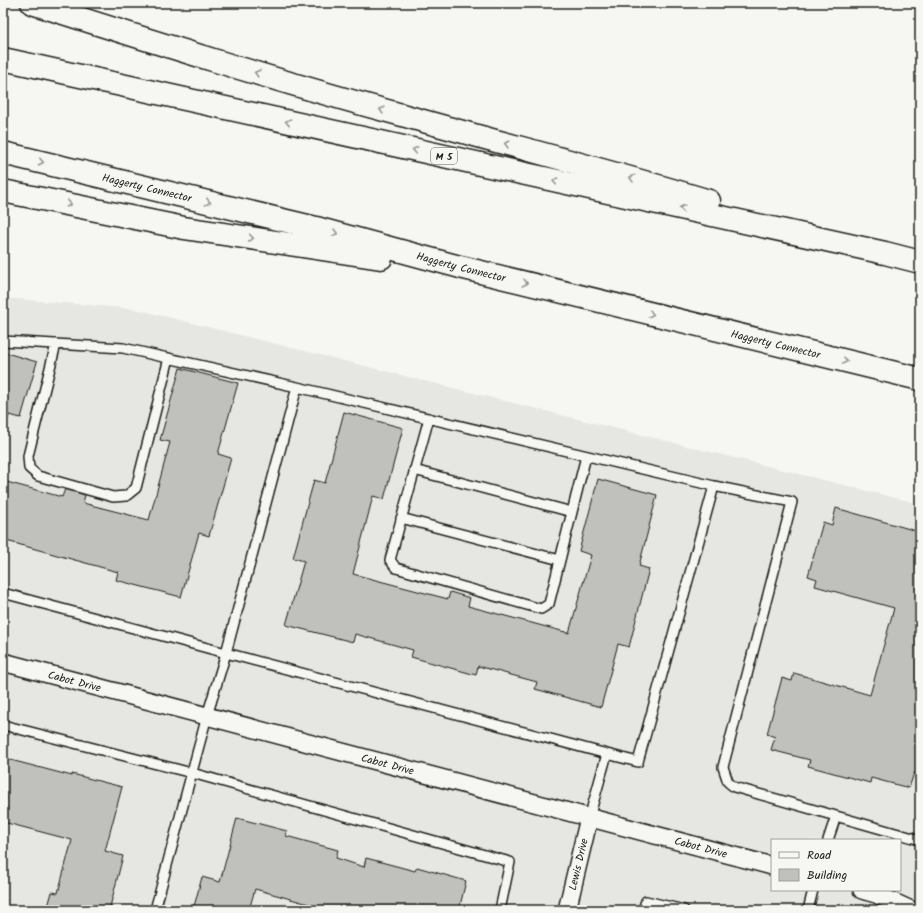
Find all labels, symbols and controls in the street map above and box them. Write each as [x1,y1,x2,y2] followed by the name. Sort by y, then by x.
[254,69,261,78] one-way arrow
[378,106,385,115] one-way arrow
[285,118,291,126] one-way arrow
[504,140,511,149] one-way arrow
[412,146,418,154] one-way arrow
[431,148,457,164] road number: M 5
[38,158,44,166] one-way arrow
[100,169,195,208] street label: Haggerty Connector
[629,174,636,183] one-way arrow
[552,177,559,185] one-way arrow
[204,197,211,206] one-way arrow
[66,199,72,208] one-way arrow
[679,205,686,213] one-way arrow
[331,228,338,236] one-way arrow
[248,233,255,242] one-way arrow
[414,248,509,288] street label: Haggerty Connector
[522,278,528,286] one-way arrow
[648,309,654,317] one-way arrow
[729,325,823,365] street label: Haggerty Connector
[842,356,849,365] one-way arrow
[46,666,103,698] street label: Cabot Drive
[359,749,416,781] street label: Cabot Drive
[672,832,729,864] street label: Cabot Drive
[564,837,594,892] street label: Lewis Drive
[771,839,901,891] legend
[807,846,832,865] text: Road
[807,866,847,885] text: Building

